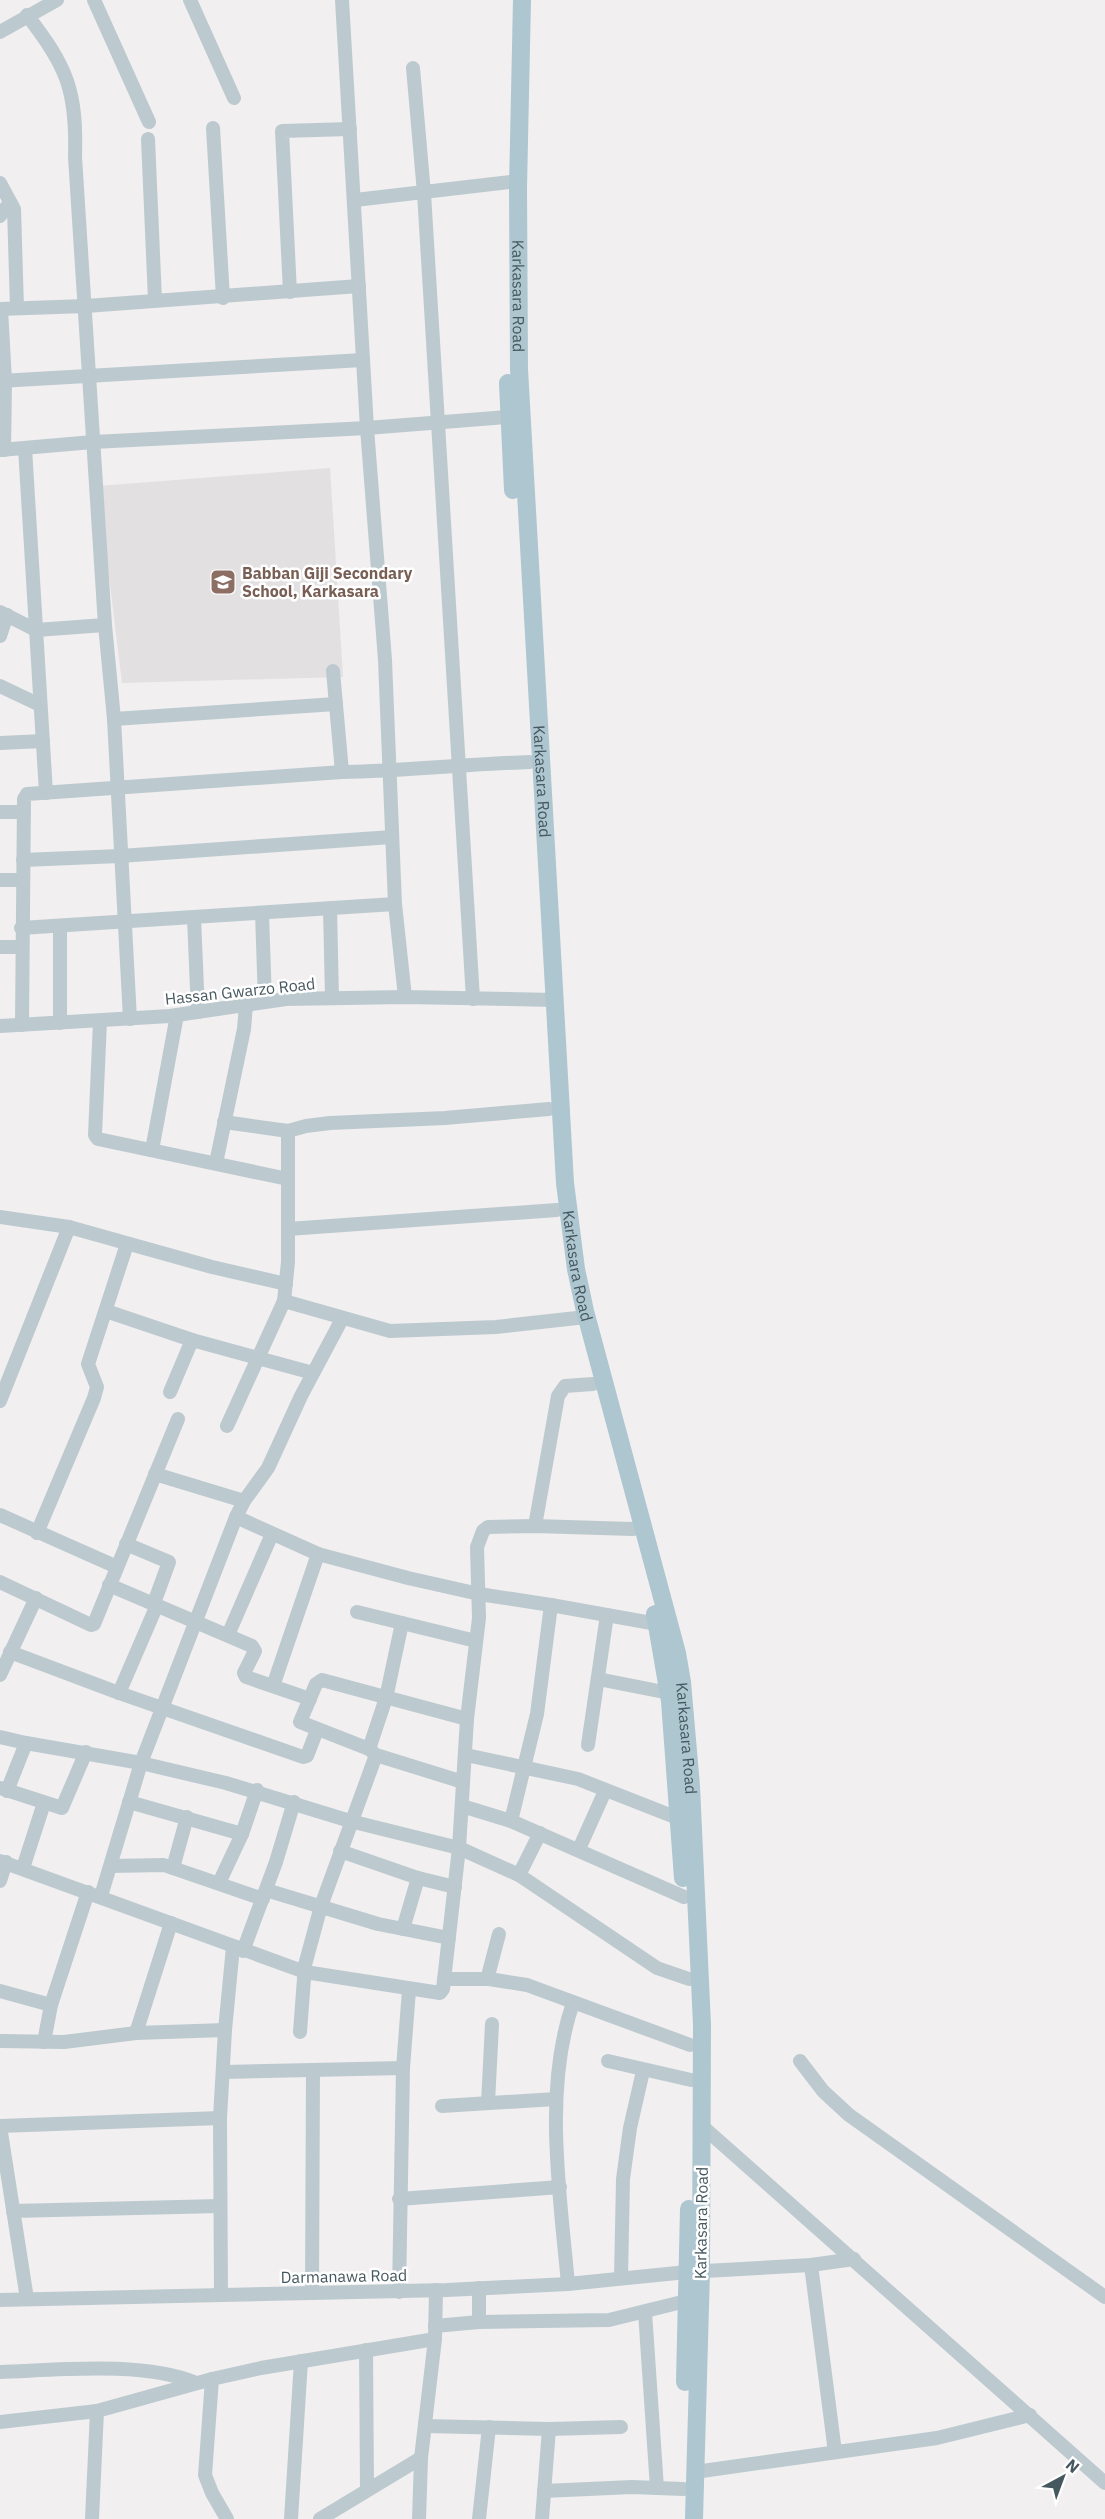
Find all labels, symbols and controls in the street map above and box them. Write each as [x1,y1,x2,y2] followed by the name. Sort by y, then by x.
[508,240,529,352] street label: Karkasara Road
[242,563,413,601] place label: Babban Giji Secondary School, Karkasara
[208,567,238,597] school or university icon: Babban Giji Secondary School, Karkasara
[529,725,555,838] street label: Karkasara Road
[164,973,316,1009] street label: Hassan Gwarzo Road
[559,1209,597,1324] street label: Karkasara Road
[672,1681,701,1795] street label: Karkasara Road
[690,2167,712,2279] street label: Karkasara Road
[281,2265,407,2287] street label: Darmanawa Road
[1033,2447,1093,2507] north arrow
[1062,2454,1084,2477] text: N

